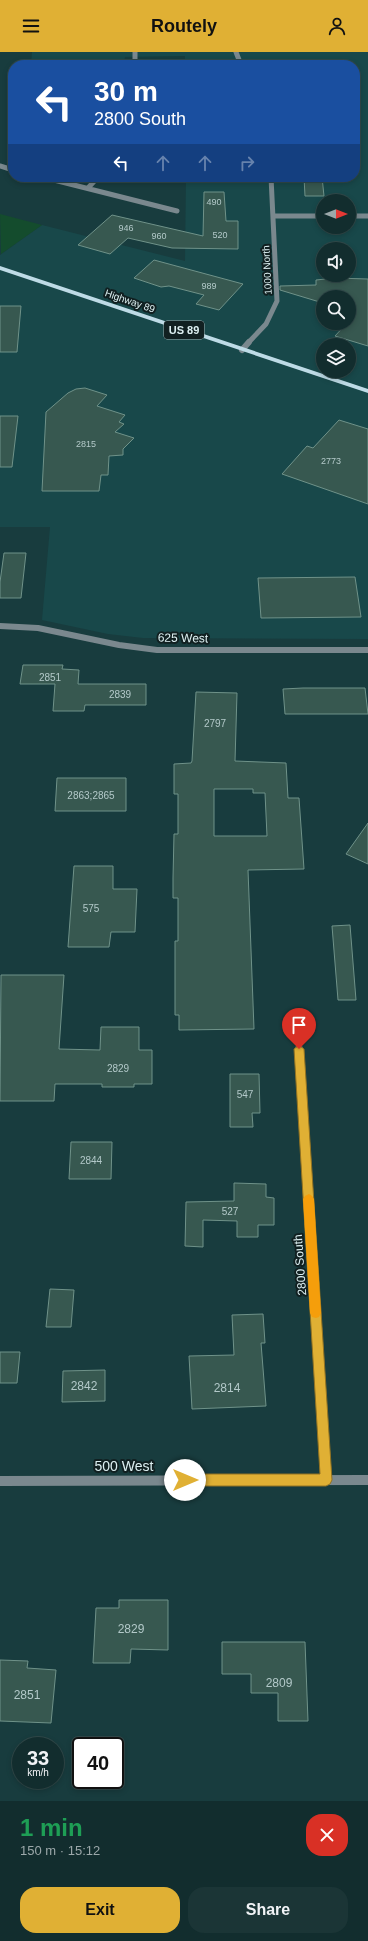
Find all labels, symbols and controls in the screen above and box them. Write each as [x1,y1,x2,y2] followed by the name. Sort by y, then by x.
[20,15,42,37] icon: menu
[326,15,348,37] icon: person
[151,16,217,36] text: Routely
[28,76,80,128] icon: left
[94,76,158,107] text: 30 m
[94,109,186,129] text: 2800 South
[110,152,132,174] icon: left
[152,152,174,174] icon: ahead
[194,152,216,174] icon: ahead
[236,152,258,174] icon: right
[316,194,356,234] north arrow
[316,194,356,378] map controls
[206,197,222,207] house number: 490
[118,223,134,233] house number: 946
[212,230,228,240] house number: 520
[151,231,167,241] house number: 960
[316,242,356,282] button: sound
[260,245,274,295] street label: 1000 North
[201,281,217,291] house number: 989
[104,287,157,315] street label: Highway 89
[316,290,356,330] button: search
[164,321,204,339] road number: US 89
[316,338,356,378] button: layers
[76,439,96,449] house number: 2815
[321,456,341,466] house number: 2773
[158,631,209,645] street label: 625 West
[39,672,62,683] house number: 2851
[109,689,132,700] house number: 2839
[204,718,227,729] house number: 2797
[67,790,115,801] house number: 2863;2865
[83,903,100,914] house number: 575
[282,1008,316,1049] pin
[288,1014,310,1036] icon: arrive
[107,1063,130,1074] house number: 2829
[237,1089,254,1100] house number: 547
[80,1155,103,1166] house number: 2844
[222,1206,239,1217] house number: 527
[291,1234,309,1296] street label: 2800 South
[71,1379,98,1393] house number: 2842
[214,1381,241,1395] house number: 2814
[95,1458,154,1474] street label: 500 West
[164,1459,206,1501] position arrow
[118,1622,145,1636] house number: 2829
[266,1676,293,1690] house number: 2809
[14,1688,41,1702] house number: 2851
[72,1737,124,1789] speed limit sign: 40
[27,1747,49,1769] text: 33
[27,1767,49,1778] text: km/h
[20,1814,83,1841] text: 1 min
[306,1814,348,1856] button: close
[20,1843,100,1858] text: 150 m · 15:12
[20,1887,180,1933] button: Exit
[188,1887,348,1933] button: Share

